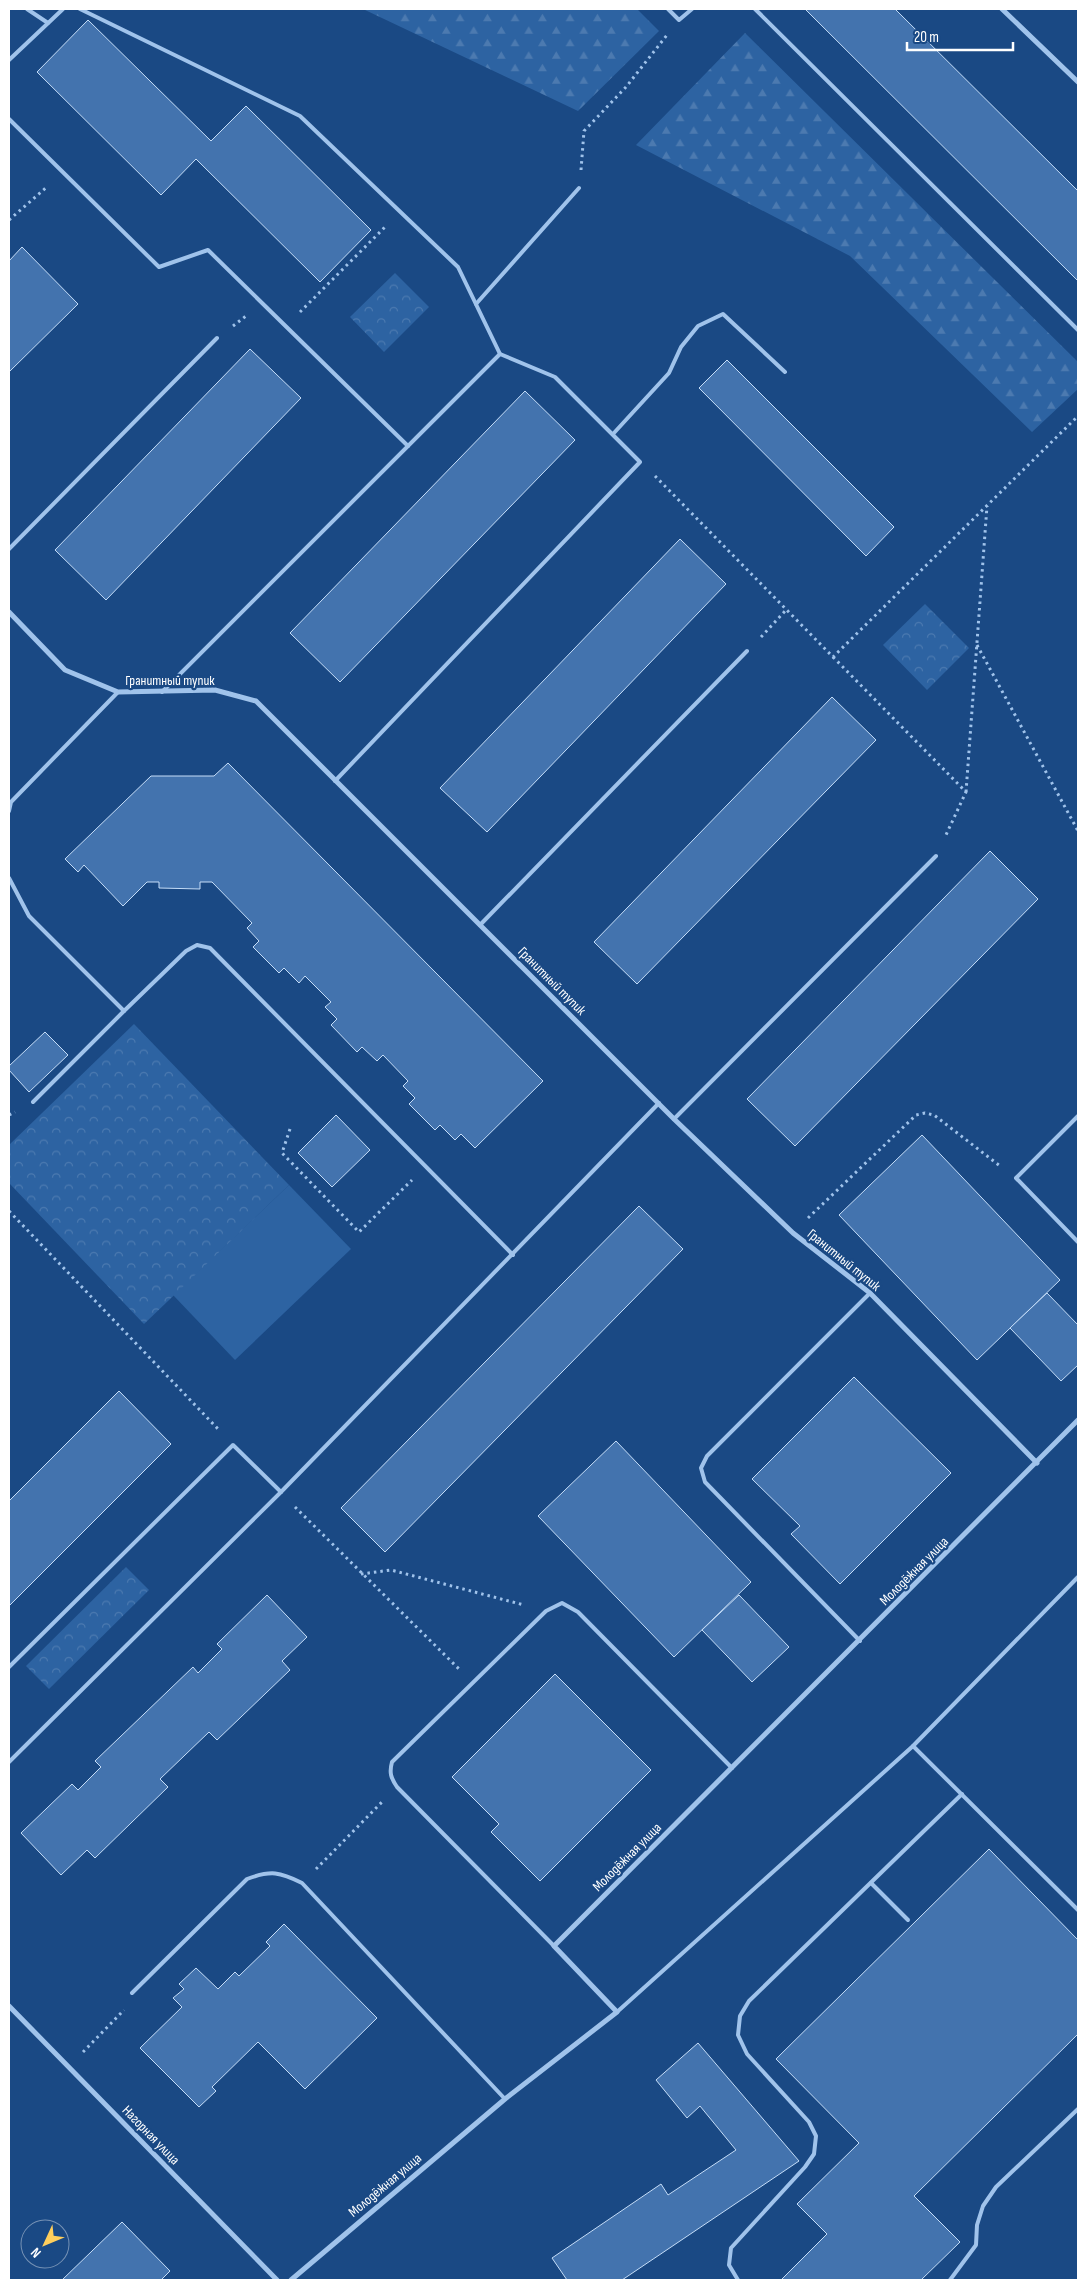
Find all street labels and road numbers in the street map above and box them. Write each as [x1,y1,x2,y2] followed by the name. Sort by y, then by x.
[125,672,215,689] street label: Гранитный тупик
[514,943,590,1019] street label: Гранитный тупик
[804,1225,885,1295] street label: Гранитный тупик
[876,1533,952,1609] street label: Молодёжная улица
[589,1819,665,1895] street label: Молодёжная улица
[119,2102,183,2168] street label: Нагорная улица
[345,2150,425,2220] street label: Молодёжная улица

